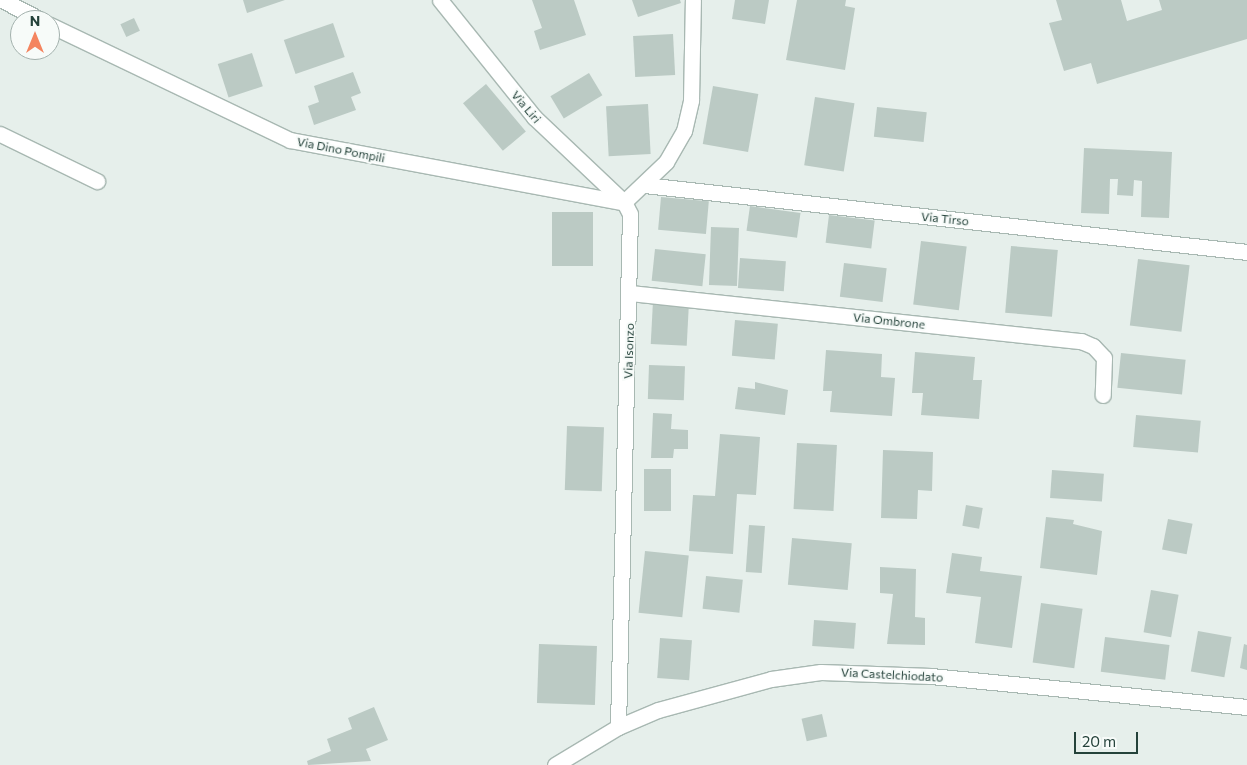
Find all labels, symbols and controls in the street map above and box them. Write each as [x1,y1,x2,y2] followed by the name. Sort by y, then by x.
[10,10,60,60] north arrow
[30,12,40,29] text: N
[508,88,544,126] street label: Via Liri
[296,134,386,166] street label: Via Dino Pompili
[920,209,970,229] street label: Via Tirso
[852,310,926,332] street label: Via Ombrone
[621,323,637,379] street label: Via Isonzo
[841,665,943,685] street label: Via Castelchiodato
[1077,722,1141,754] scale bar
[1082,732,1116,750] text: 20 m

